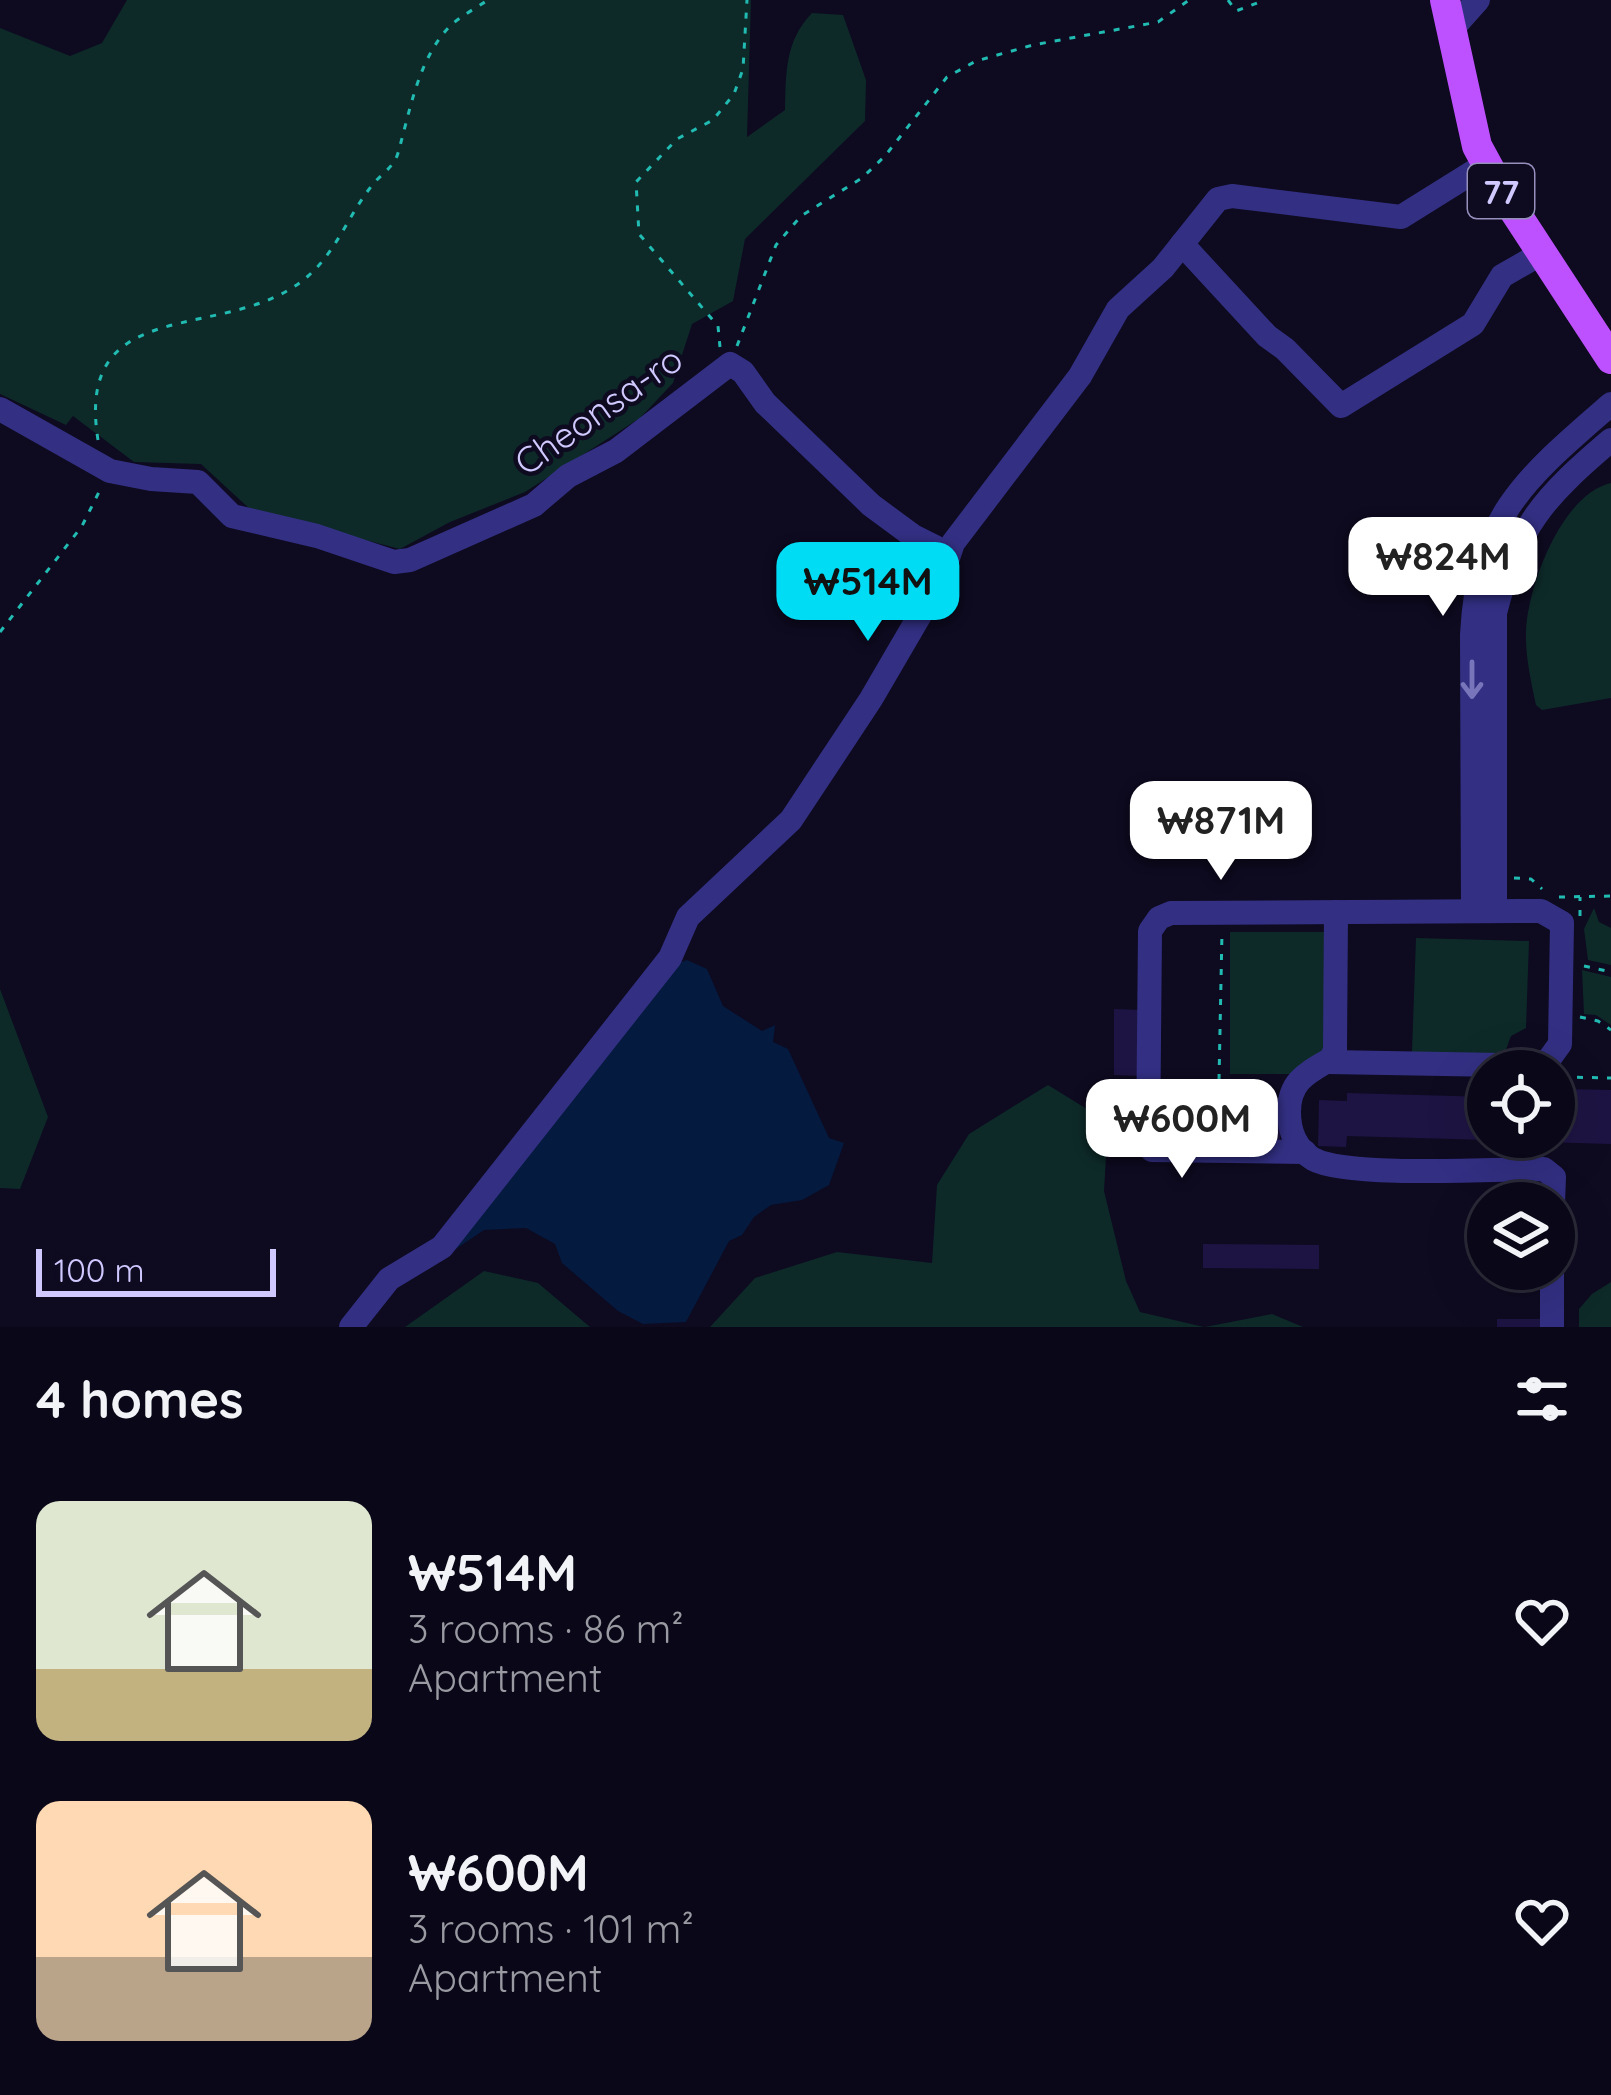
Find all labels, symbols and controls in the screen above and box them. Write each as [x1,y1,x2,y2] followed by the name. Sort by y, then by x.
[1468,164,1534,218] road number: 77
[505,336,691,484] street label: Cheonsa-ro
[1359,517,1527,619] pin: ₩824M
[1375,531,1511,580] text: ₩824M
[784,542,952,644] pin: ₩514M
[803,556,933,605] text: ₩514M
[1461,660,1483,699] one-way arrow
[1137,781,1305,883] pin: ₩871M
[1157,795,1285,844] text: ₩871M
[1467,1050,1575,1290] map controls
[1467,1050,1575,1158] button: locate
[1098,1079,1266,1181] pin: ₩600M
[1113,1093,1251,1142] text: ₩600M
[1467,1182,1575,1290] button: layers
[36,1243,276,1296] scale bar
[54,1249,145,1290] text: 100 m
[1509,1366,1575,1432] icon: filters
[36,1367,244,1431] text: 4 homes
[408,1540,577,1604] text: ₩514M
[132,1549,276,1693] icon: home
[1509,1588,1575,1654] icon: heart
[408,1604,684,1653] text: 3 rooms · 86 m²
[408,1653,602,1702] text: Apartment
[408,1840,589,1904] text: ₩600M
[132,1849,276,1993] icon: home
[1509,1888,1575,1954] icon: heart
[408,1904,694,1953] text: 3 rooms · 101 m²
[408,1953,602,2002] text: Apartment

